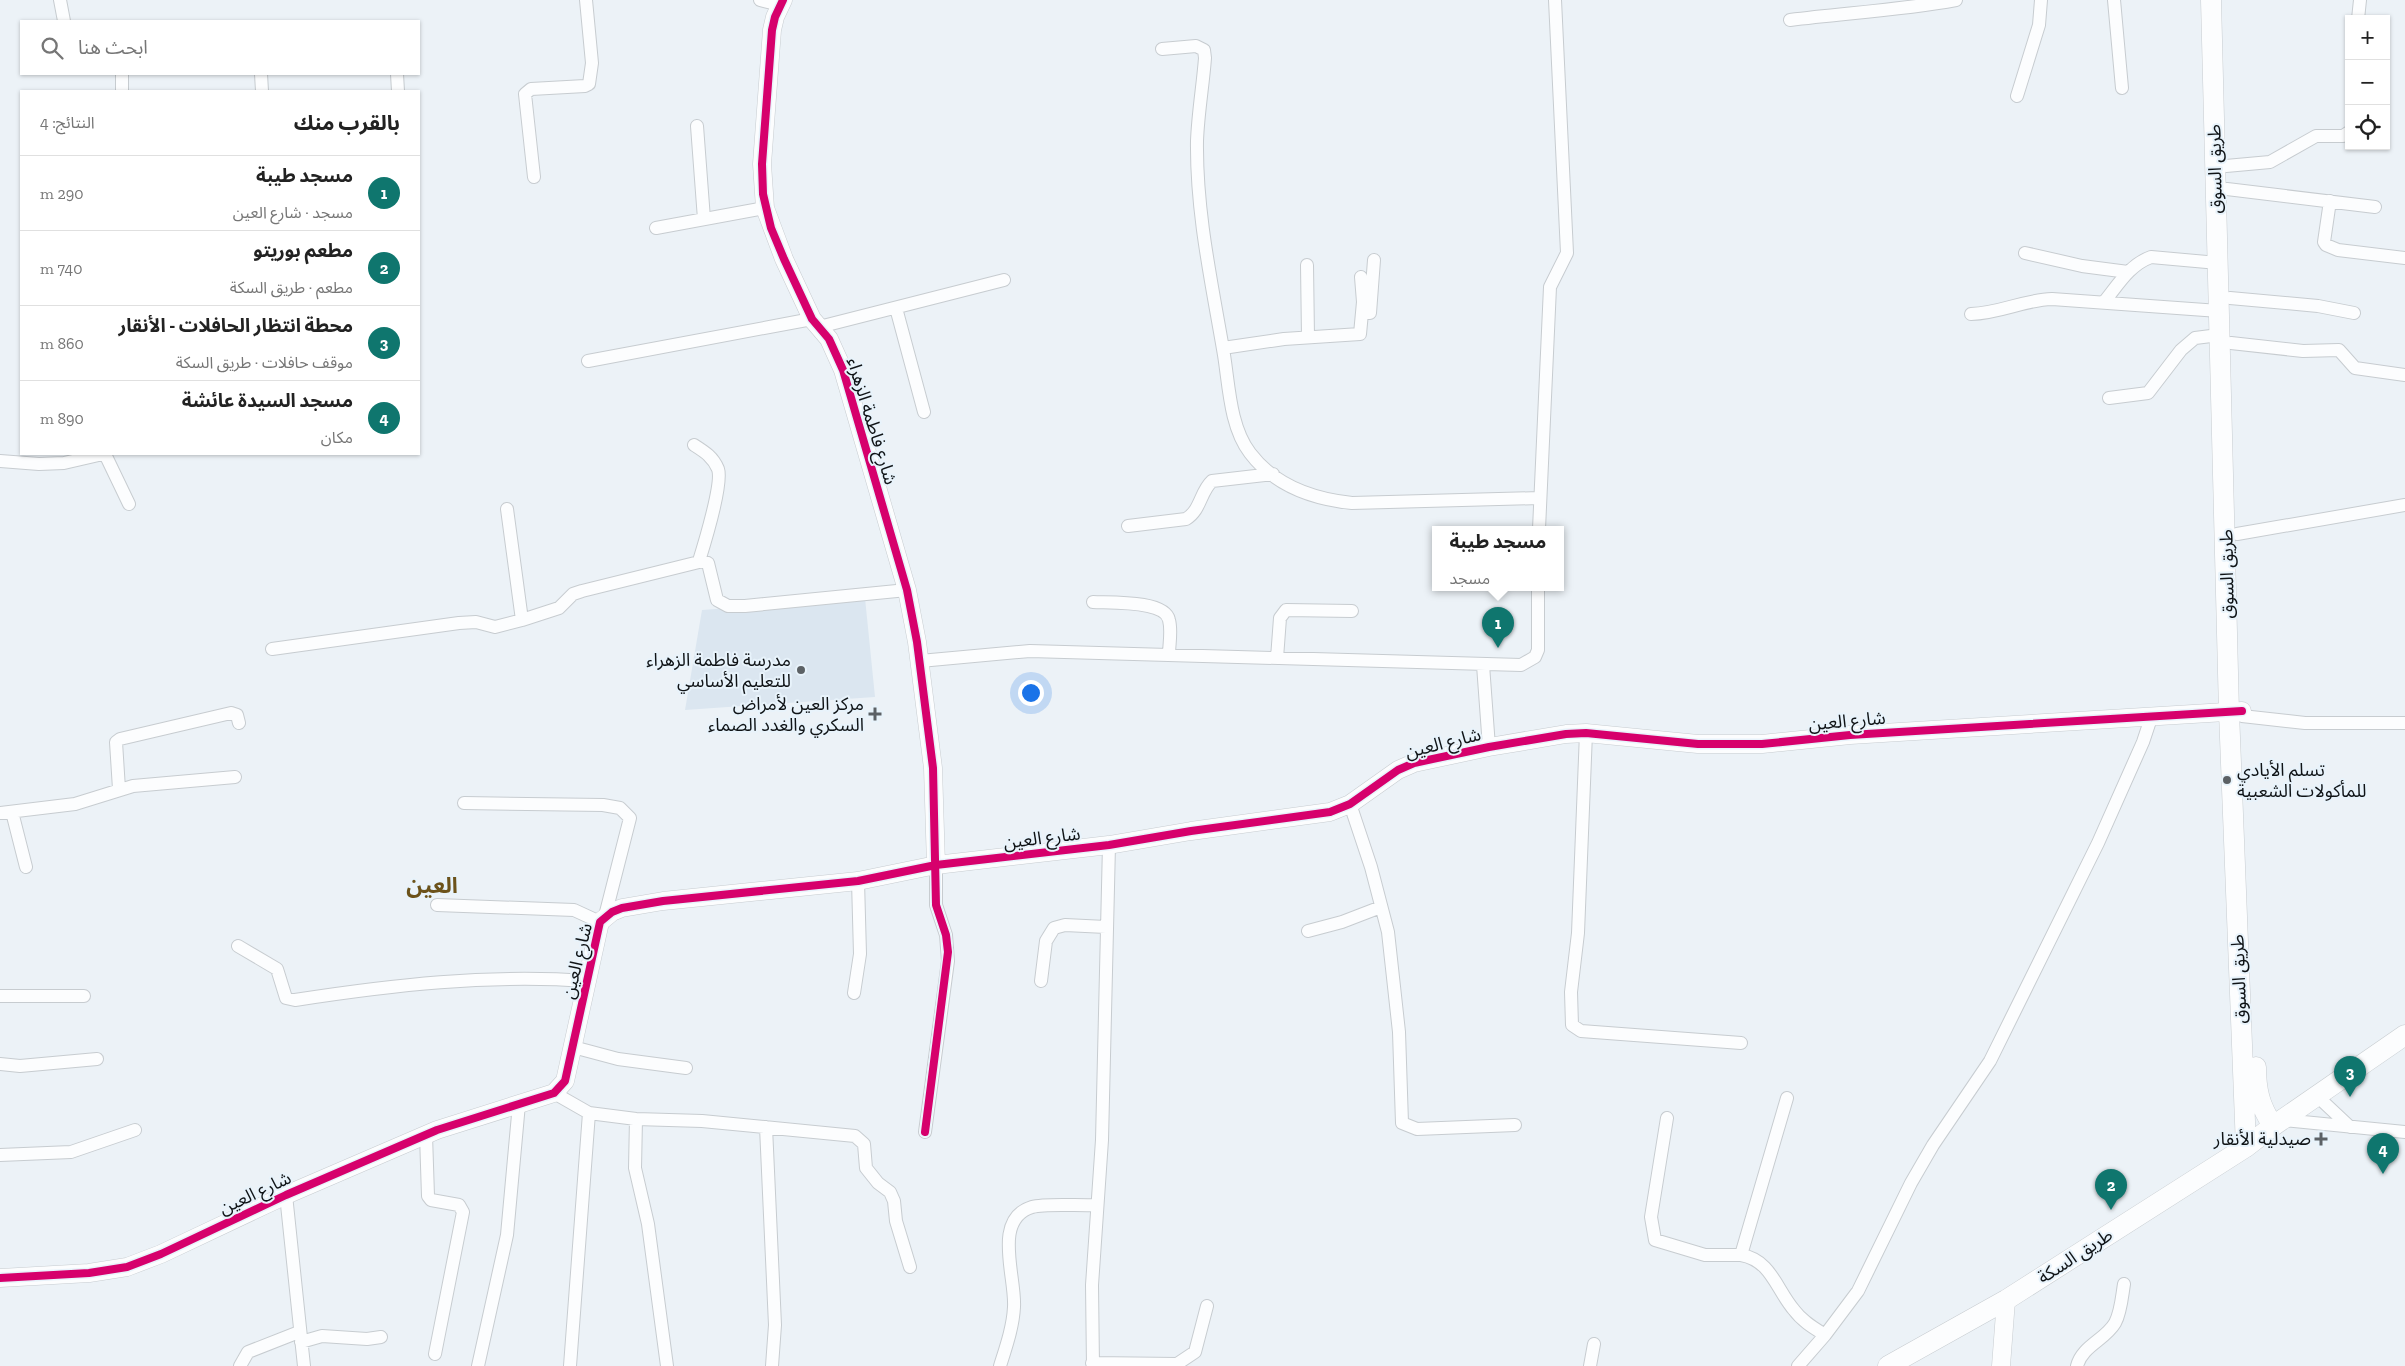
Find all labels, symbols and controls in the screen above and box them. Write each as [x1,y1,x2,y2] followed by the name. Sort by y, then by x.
[2345,15,2390,150] map controls
[2345,15,2390,60] button: +
[20,20,420,75] search box
[38,34,66,62] icon: search
[78,36,148,59] text: ابحث هنا
[2345,60,2390,105] button: −
[2345,105,2390,150] button: locate
[294,110,400,135] text: بالقرب منك
[40,113,95,132] text: النتائج: 4
[2203,124,2227,214] street label: طريق السوق
[256,164,353,187] text: مسجد طيبة
[40,184,83,203] text: 290 m
[381,184,387,203] text: 1
[233,203,353,222] text: مسجد · شارع العين
[253,239,353,262] text: مطعم بوريتو
[40,259,82,278] text: 740 m
[380,259,388,278] text: 2
[230,278,353,297] text: مطعم · طريق السكة
[119,314,353,337] text: محطة انتظار الحافلات - الأنقار
[40,334,84,353] text: 860 m
[380,334,388,353] text: 3
[176,353,353,372] text: موقف حافلات · طريق السكة
[839,355,902,488] street label: شارع فاطمة الزهراء
[182,389,353,412] text: مسجد السيدة عائشة
[40,409,84,428] text: 890 m
[379,409,389,428] text: 4
[321,428,353,447] text: مكان
[1432,526,1564,591] popup
[2215,529,2239,619] street label: طريق السوق
[1450,530,1546,553] text: مسجد طيبة
[1450,569,1490,588] text: مسجد
[1482,607,1514,648] pin: 1
[646,649,791,694] place label: مدرسة فاطمة الزهراء للتعليم الأساسي
[795,664,807,676] marker: مدرسة فاطمة الزهراء للتعليم الأساسي
[1018,680,1044,706] your location
[708,693,864,738] place label: مركز العين لأمراض السكري والغدد الصماء
[868,707,882,721] marker: مركز العين لأمراض السكري والغدد الصماء
[1808,707,1887,738] street label: شارع العين
[1403,723,1484,766] street label: شارع العين
[2237,759,2366,802] place label: تسلم الأيادي للمأكولات الشعبية
[2221,774,2233,786] marker: تسلم الأيادي للمأكولات الشعبية
[1002,822,1082,857] street label: شارع العين
[406,872,458,899] district label: العين
[557,921,600,1002] street label: شارع العين
[2226,934,2252,1024] street label: طريق السوق
[2334,1056,2366,1097] pin: 3
[2213,1128,2311,1150] place label: صيدلية الأنقار
[2315,1133,2327,1145] marker: صيدلية الأنقار
[2367,1133,2399,1174] pin: 4
[215,1167,296,1222] street label: شارع العين
[2095,1169,2127,1210] pin: 2
[2033,1224,2117,1288] street label: طريق السكة

